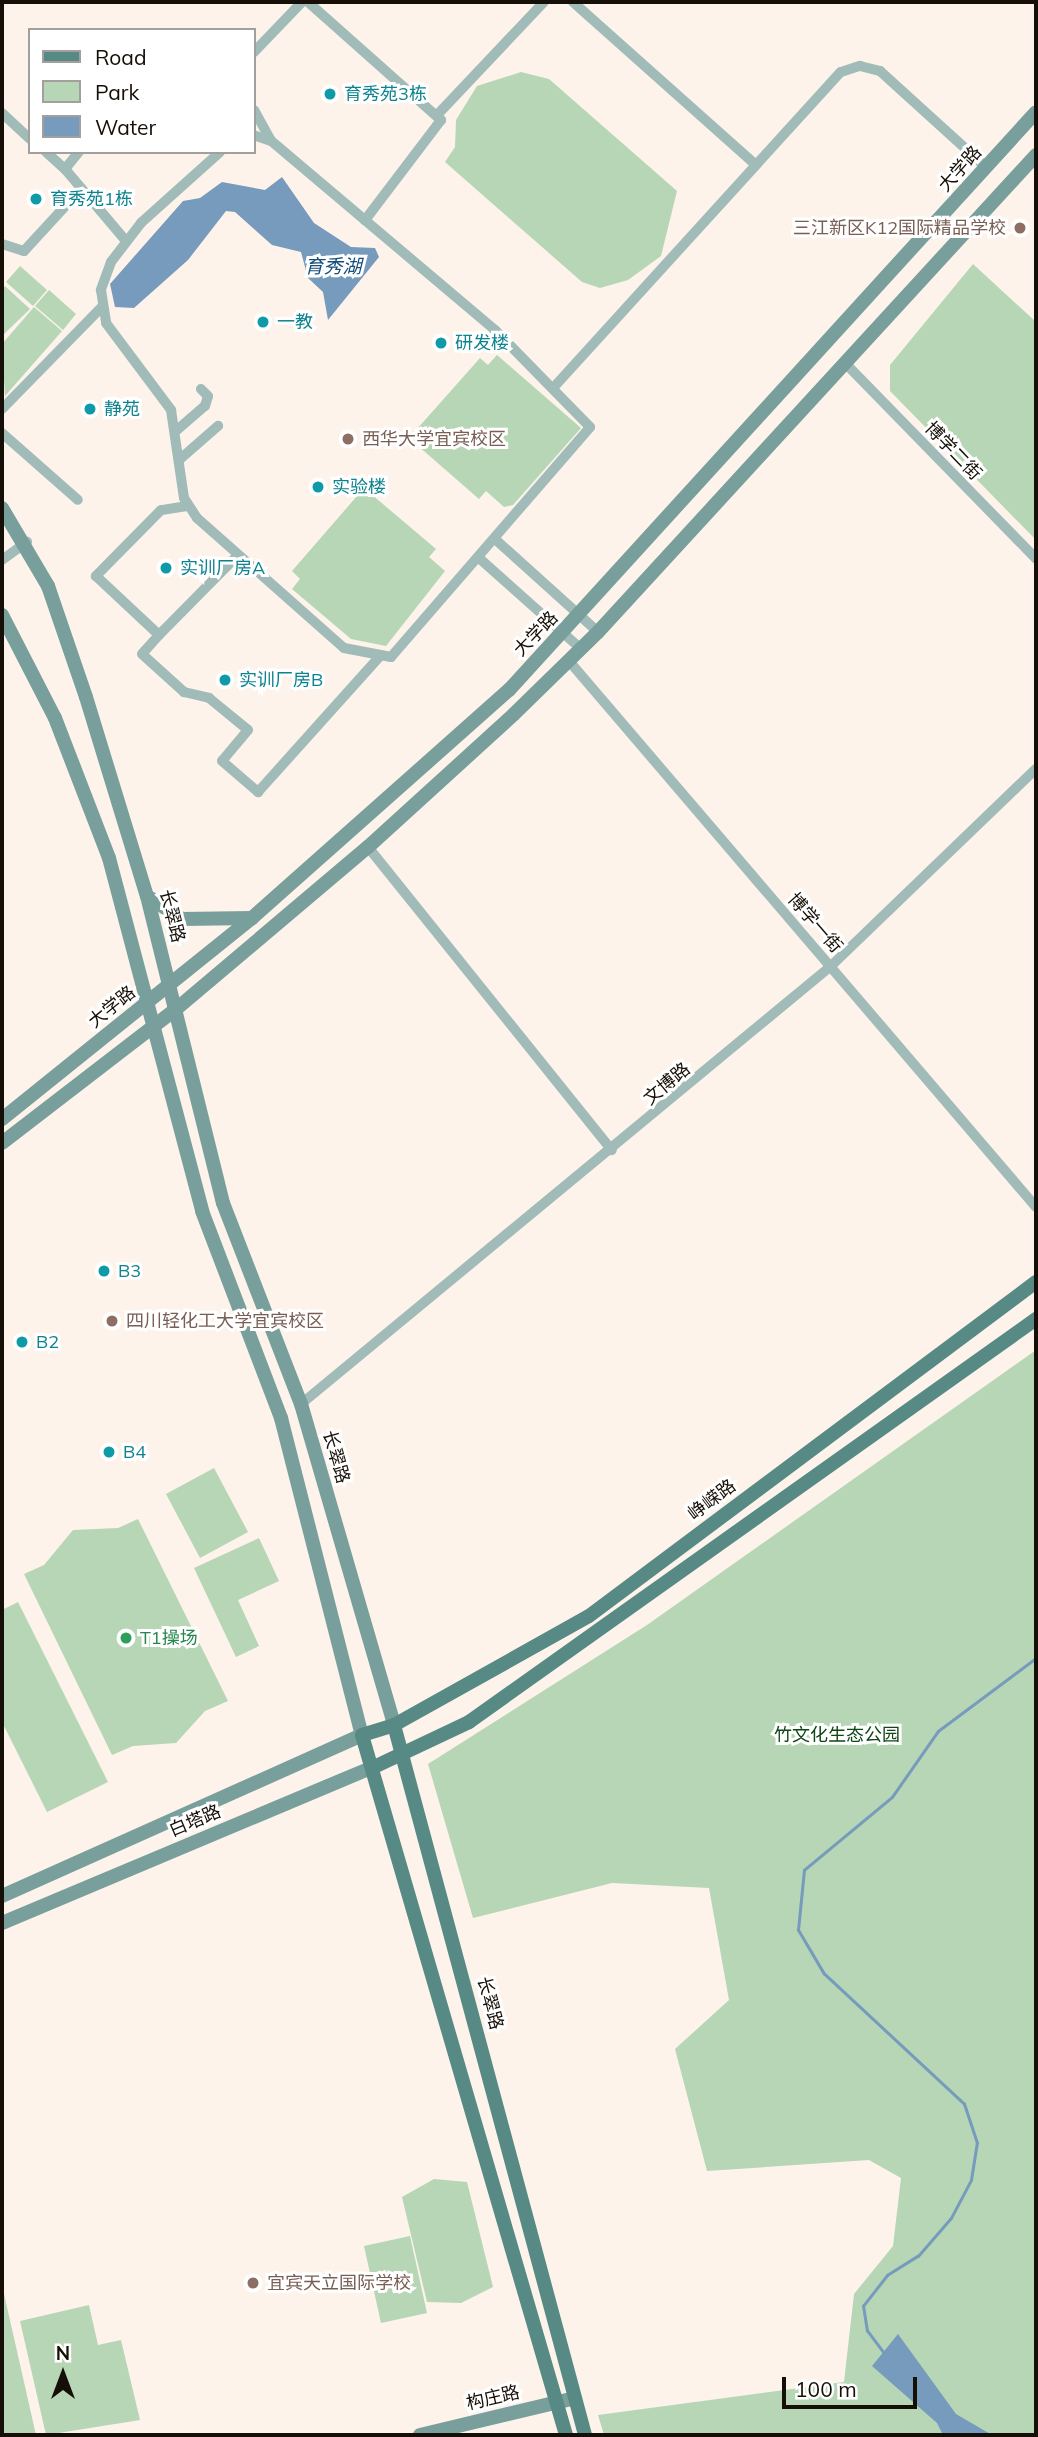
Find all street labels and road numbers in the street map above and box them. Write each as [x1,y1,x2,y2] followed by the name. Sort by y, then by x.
[934,142,986,196] street label: 大学路
[920,418,986,484] street label: 博学二街
[509,607,563,661] street label: 大学路
[155,887,189,945] street label: 长翠路
[783,889,847,957] street label: 博学一街
[84,982,140,1032] street label: 大学路
[639,1058,695,1110] street label: 文博路
[318,1428,354,1486] street label: 长翠路
[684,1475,740,1525] street label: 峥嵘路
[166,1801,224,1841] street label: 白塔路
[473,1974,507,2032] street label: 长翠路
[464,2381,522,2415] street label: 构庄路

